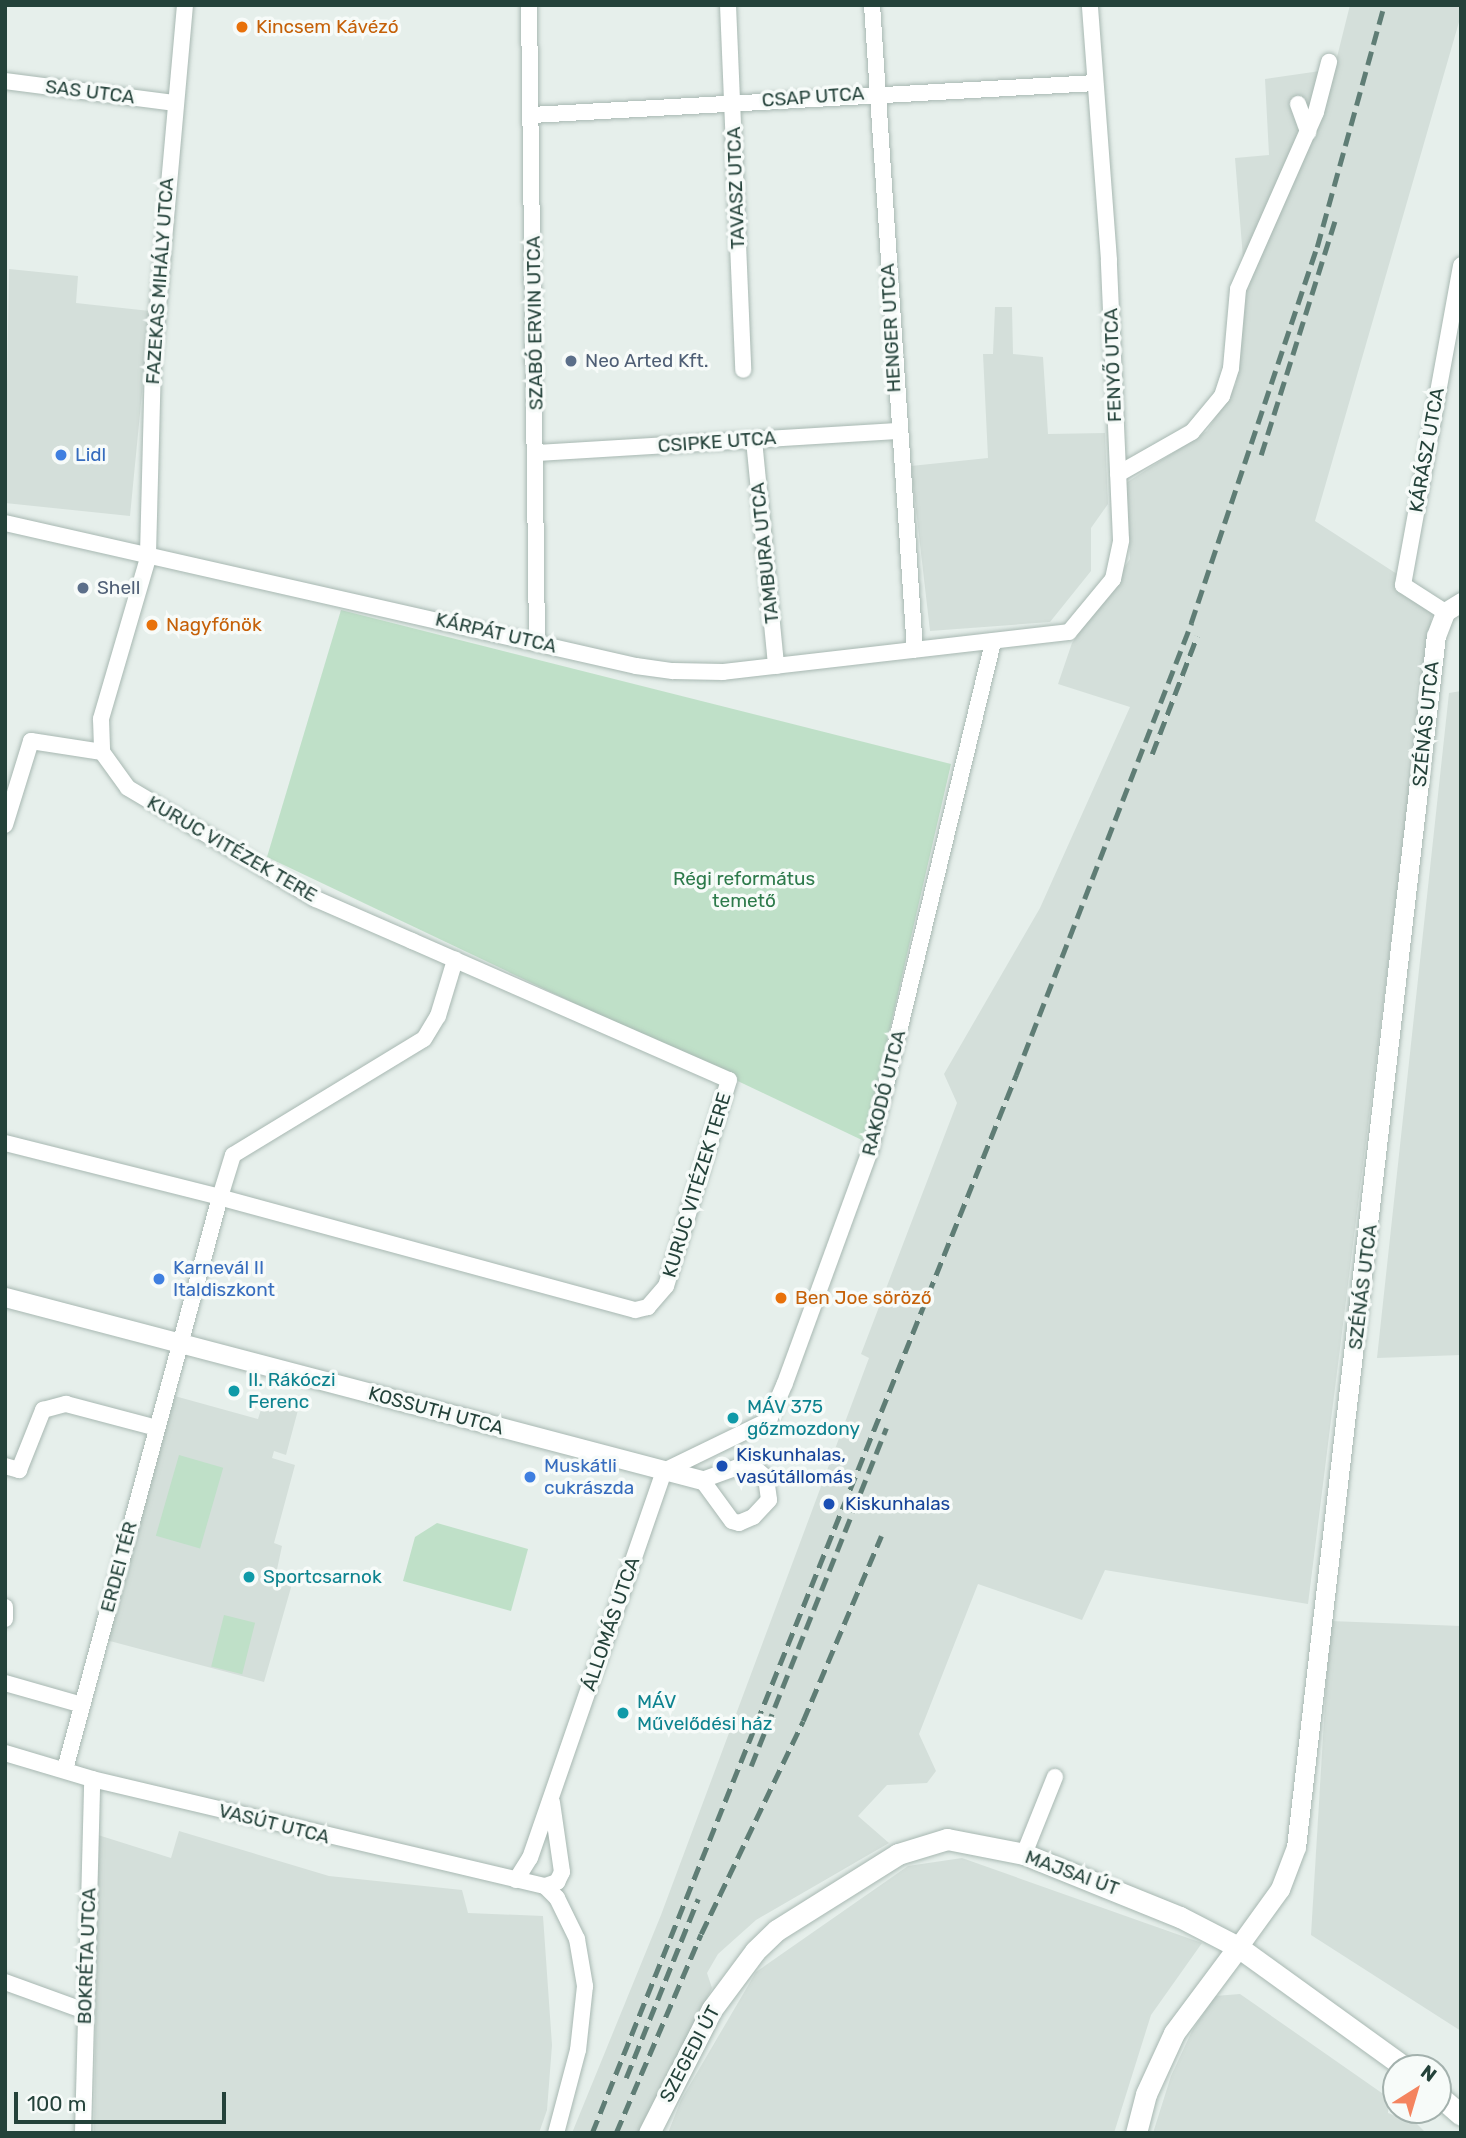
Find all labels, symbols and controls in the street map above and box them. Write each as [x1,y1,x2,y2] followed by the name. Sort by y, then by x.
[256,16,399,38] place label: Kincsem Kávézó
[234,19,250,35] marker: Kincsem Kávézó
[44,75,136,109] street label: SAS UTCA
[761,82,865,112] street label: CSAP UTCA
[722,126,750,250] street label: TAVASZ UTCA
[141,177,179,385] street label: FAZEKAS MIHÁLY UTCA
[522,236,548,410] street label: SZABÓ ERVIN UTCA
[876,263,906,393] street label: HENGER UTCA
[1100,307,1126,423] street label: FENYŐ UTCA
[585,350,709,372] place label: Neo Arted Kft.
[563,353,579,369] marker: Neo Arted Kft.
[1405,386,1449,514] street label: KÁRÁSZ UTCA
[657,426,777,458] street label: CSIPKE UTCA
[75,444,106,466] place label: Lidl
[53,447,69,463] marker: Lidl
[746,481,784,625] street label: TAMBURA UTCA
[97,577,140,599] place label: Shell
[75,580,91,596] marker: Shell
[433,608,559,658] street label: KÁRPÁT UTCA
[166,614,262,636] place label: Nagyfőnök
[144,617,160,633] marker: Nagyfőnök
[1408,660,1444,788] street label: SZÉNÁS UTCA
[143,791,321,907] street label: KURUC VITÉZEK TERE
[673,868,815,912] park label: Régi református temető
[857,1028,911,1158] street label: RAKODÓ UTCA
[658,1089,736,1281] street label: KURUC VITÉZEK TERE
[1344,1223,1382,1351] street label: SZÉNÁS UTCA
[173,1257,275,1301] place label: Karnevál II Italdiszkont
[151,1271,167,1287] marker: Karnevál II Italdiszkont
[795,1287,932,1309] place label: Ben Joe söröző
[773,1290,789,1306] marker: Ben Joe söröző
[248,1369,336,1413] place label: II. Rákóczi Ferenc
[366,1382,506,1440] street label: KOSSUTH UTCA
[226,1383,242,1399] marker: II. Rákóczi Ferenc
[747,1396,860,1440] place label: MÁV 375 gőzmozdony
[725,1410,741,1426] marker: MÁV 375 gőzmozdony
[736,1444,853,1488] place label: Kiskunhalas, vasútállomás
[544,1455,634,1499] place label: Muskátli cukrászda
[714,1458,730,1474] marker: Kiskunhalas, vasútállomás
[522,1469,538,1485] marker: Muskátli cukrászda
[845,1493,950,1515] place label: Kiskunhalas
[819,1494,839,1514] marker: Kiskunhalas
[96,1519,142,1615] street label: ERDEI TÉR
[577,1554,645,1694] street label: ÁLLOMÁS UTCA
[263,1566,382,1588] place label: Sportcsarnok
[241,1569,257,1585] marker: Sportcsarnok
[637,1691,772,1735] place label: MÁV Művelődési ház
[615,1705,631,1721] marker: MÁV Művelődési ház
[216,1799,332,1849] street label: VASÚT UTCA
[1022,1845,1122,1901] street label: MAJSAI ÚT
[73,1887,101,2025] street label: BOKRÉTA UTCA
[655,2002,725,2106] street label: SZEGEDI ÚT
[1382,2054,1452,2124] north arrow
[1416,2060,1441,2087] text: N
[18,2078,229,2122] scale bar
[27,2091,86,2116] text: 100 m

